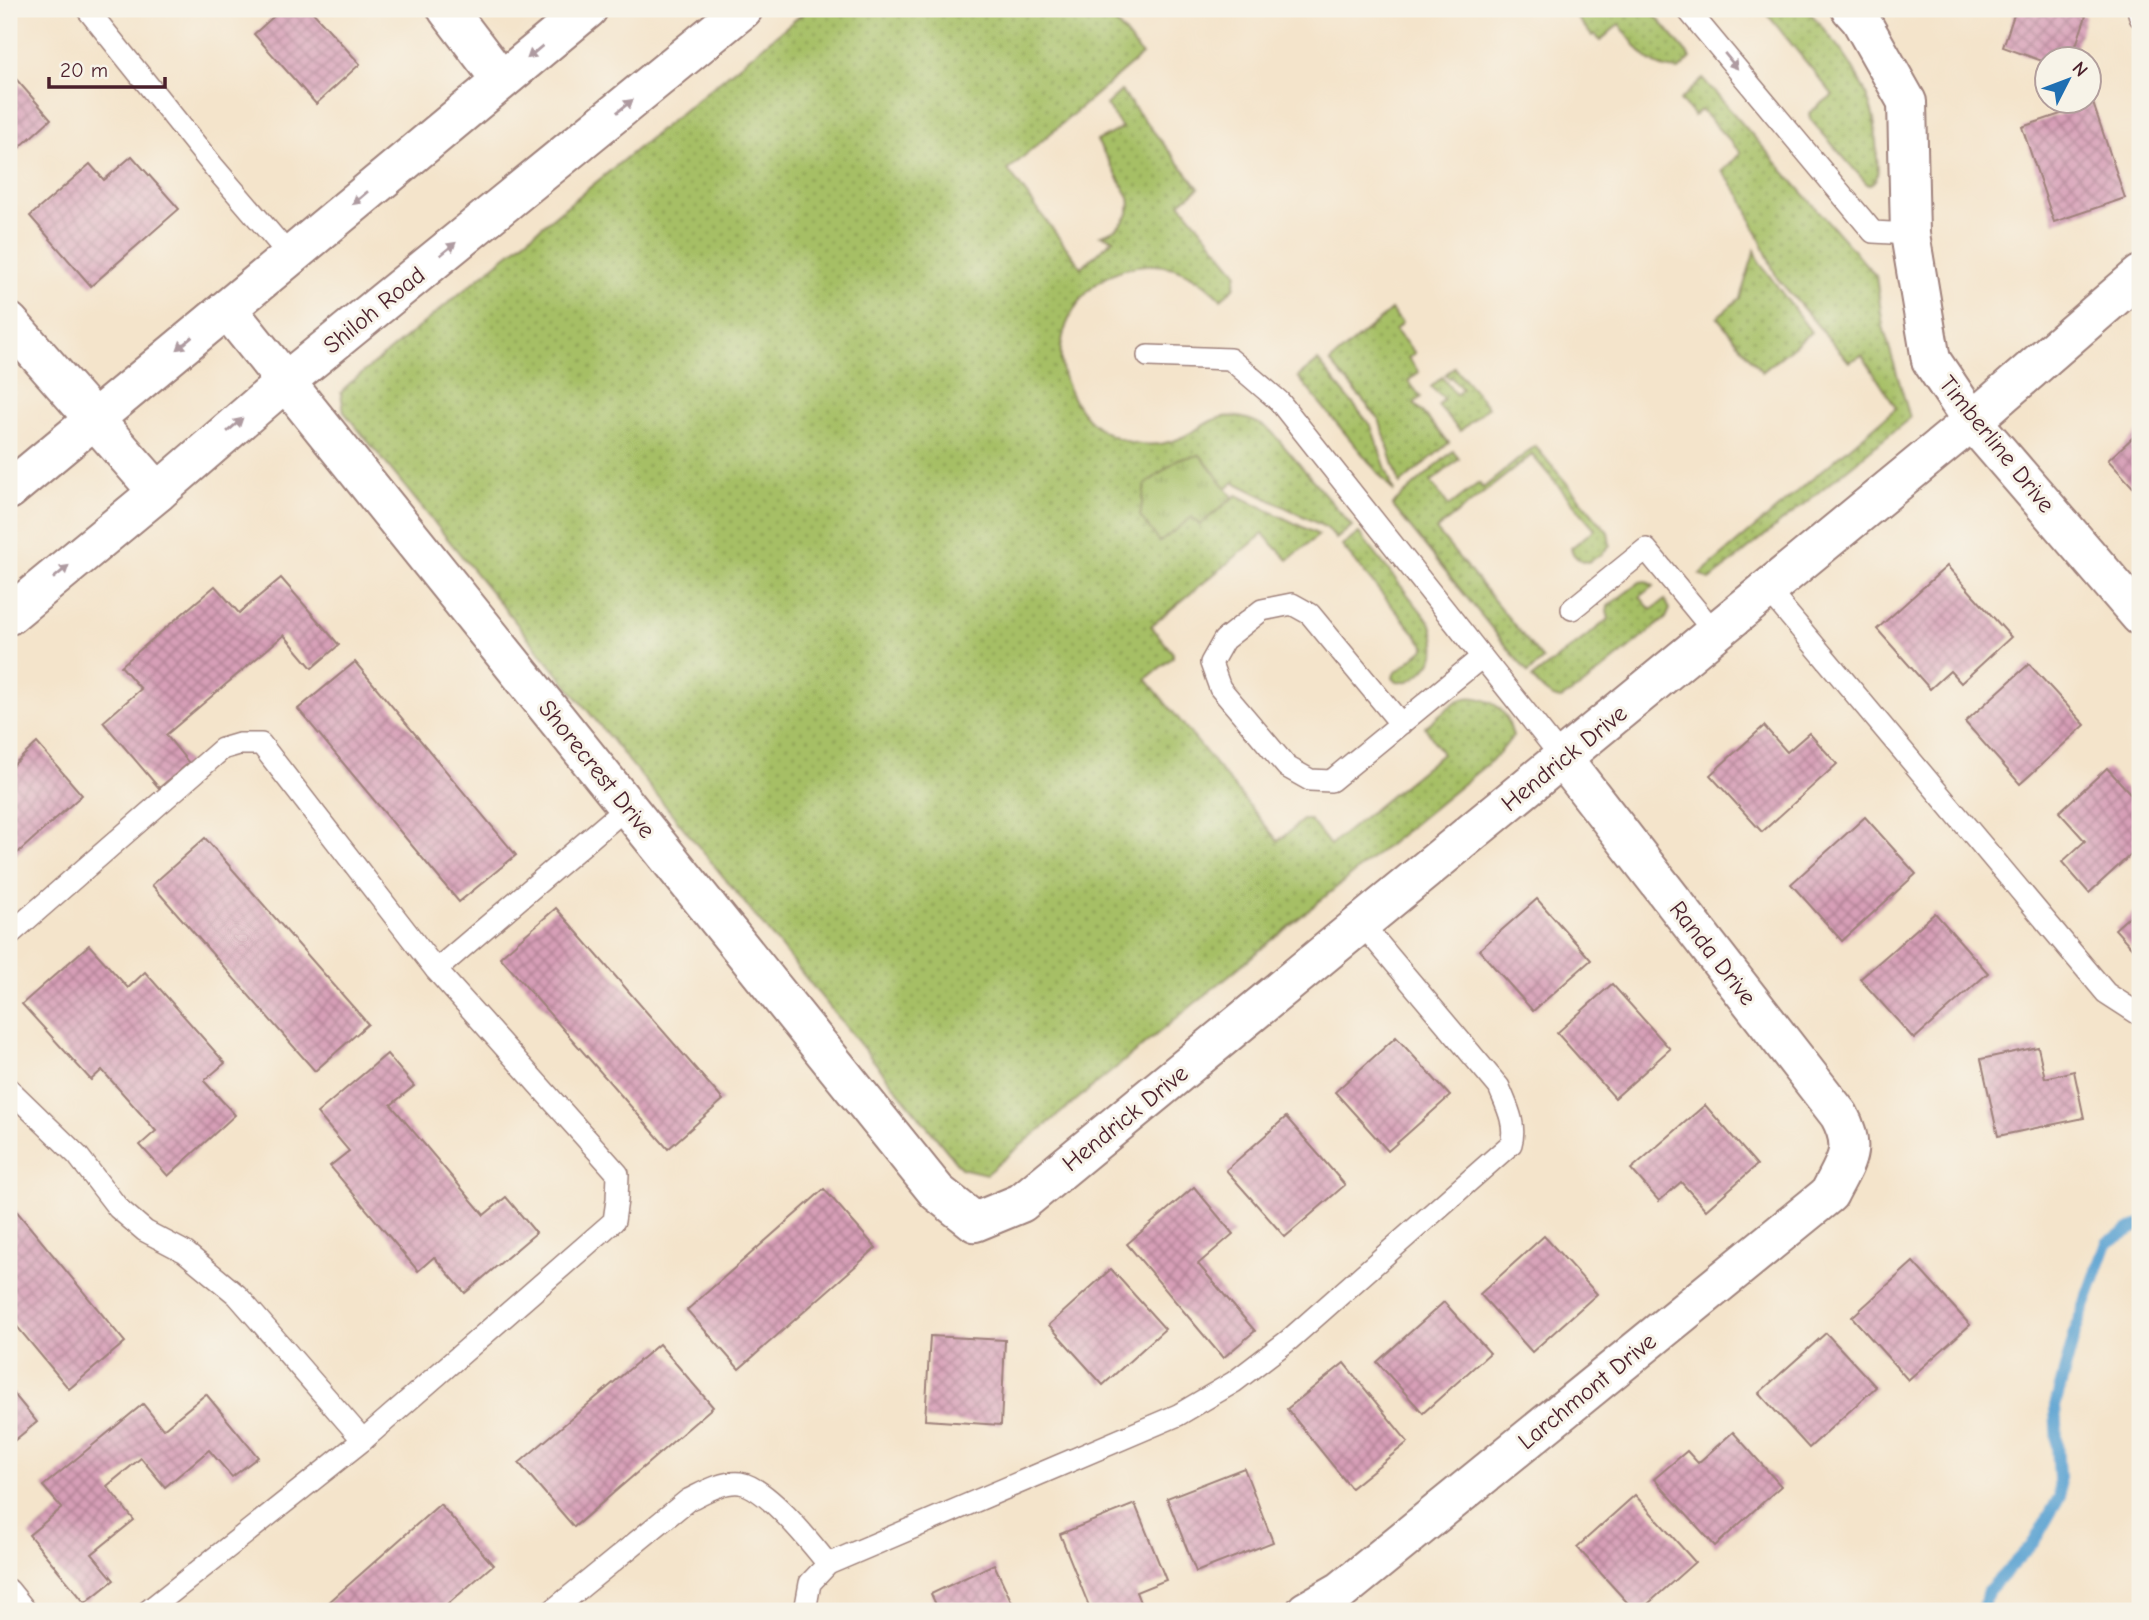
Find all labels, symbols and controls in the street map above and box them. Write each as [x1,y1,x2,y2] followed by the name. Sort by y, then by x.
[527,45,545,60] one-way arrow
[49,46,164,90] scale bar
[2034,46,2104,116] north arrow
[1723,52,1739,70] one-way arrow
[2068,57,2092,81] text: N
[60,58,108,82] text: 20 m
[615,98,633,113] one-way arrow
[352,190,369,205] one-way arrow
[439,242,457,257] one-way arrow
[318,261,430,359] street label: Shiloh Road
[177,336,195,351] one-way arrow
[1933,370,2061,518] street label: Timberline Drive
[227,418,244,433] one-way arrow
[53,565,70,580] one-way arrow
[533,694,661,844] street label: Shorecrest Drive
[1496,699,1632,817] street label: Hendrick Drive
[1664,895,1762,1011] street label: Randa Drive
[1057,1059,1193,1177] street label: Hendrick Drive
[1512,1327,1662,1455] street label: Larchmont Drive

